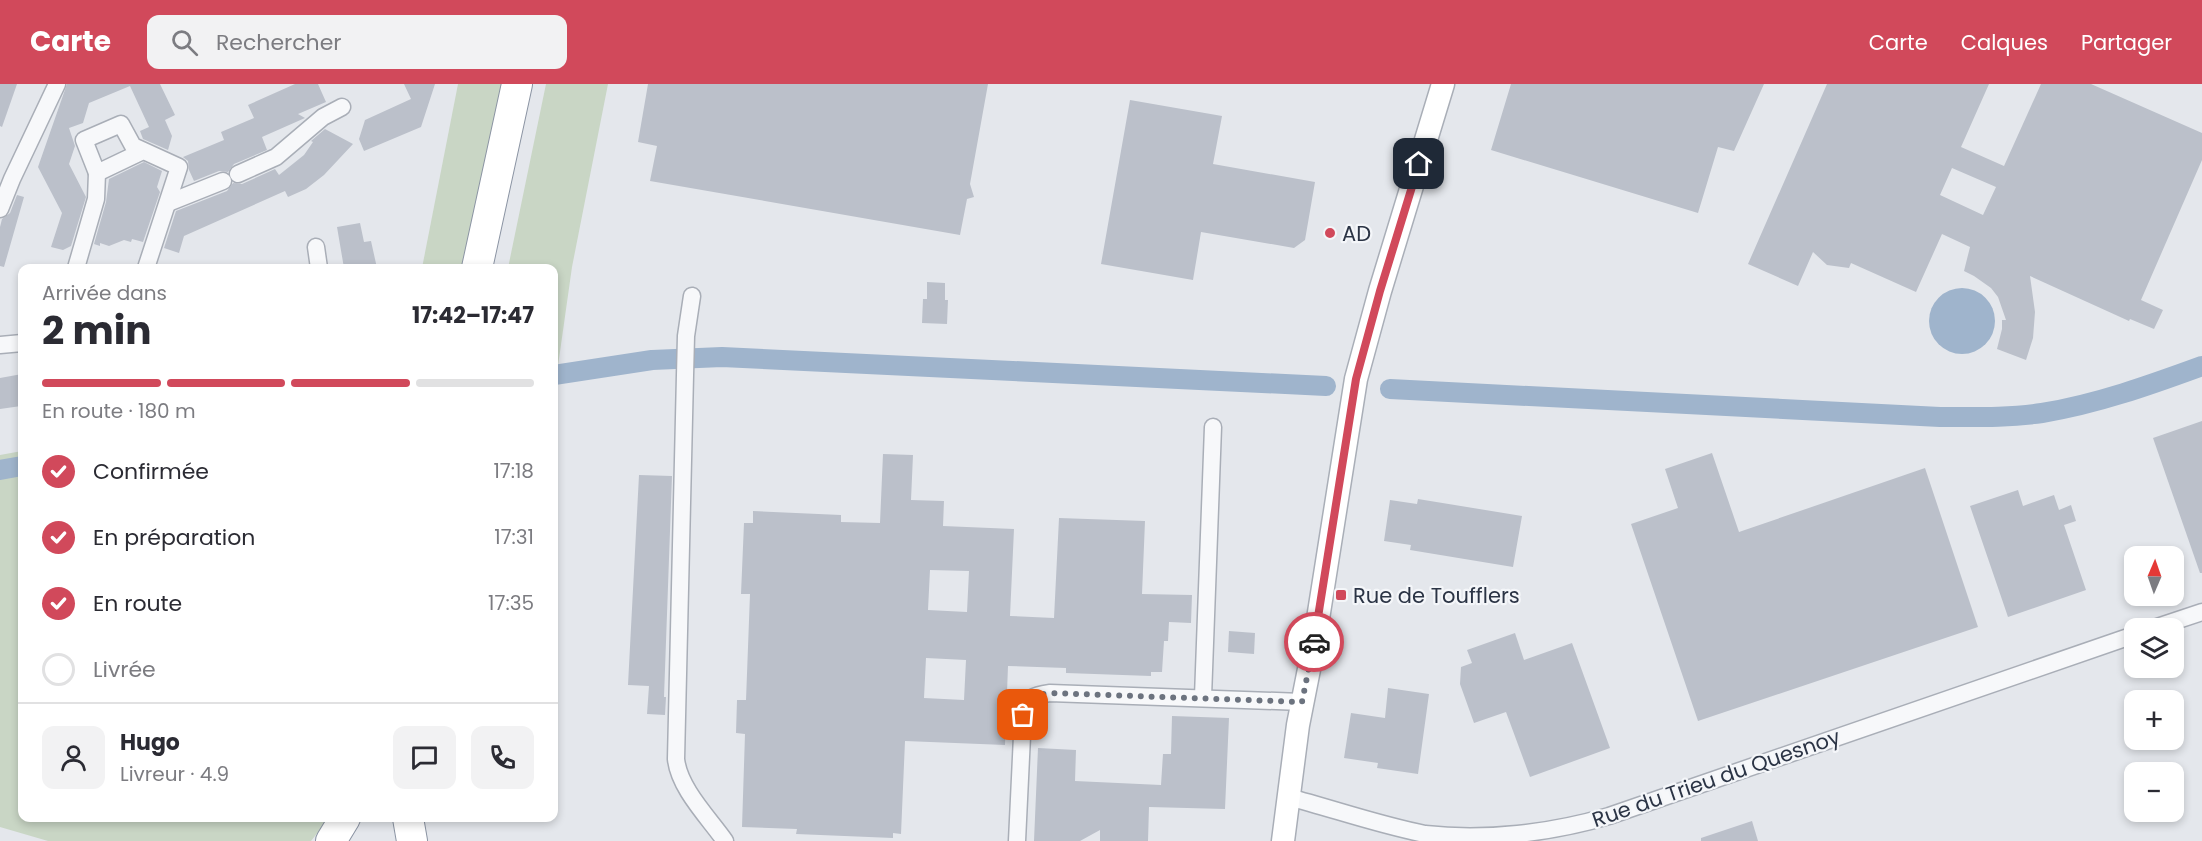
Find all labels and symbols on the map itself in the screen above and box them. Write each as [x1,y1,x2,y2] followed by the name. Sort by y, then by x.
[1393,138,1444,189] pin
[1342,219,1371,248] place label: AD
[1323,226,1337,240] marker: AD
[2124,546,2184,606] north arrow
[1353,581,1520,610] place label: Rue de Toufflers
[1334,588,1348,602] marker: Rue de Toufflers
[1284,612,1344,672] courier
[997,689,1048,740] pin
[1588,722,1844,834] street label: Rue du Trieu du Quesnoy

